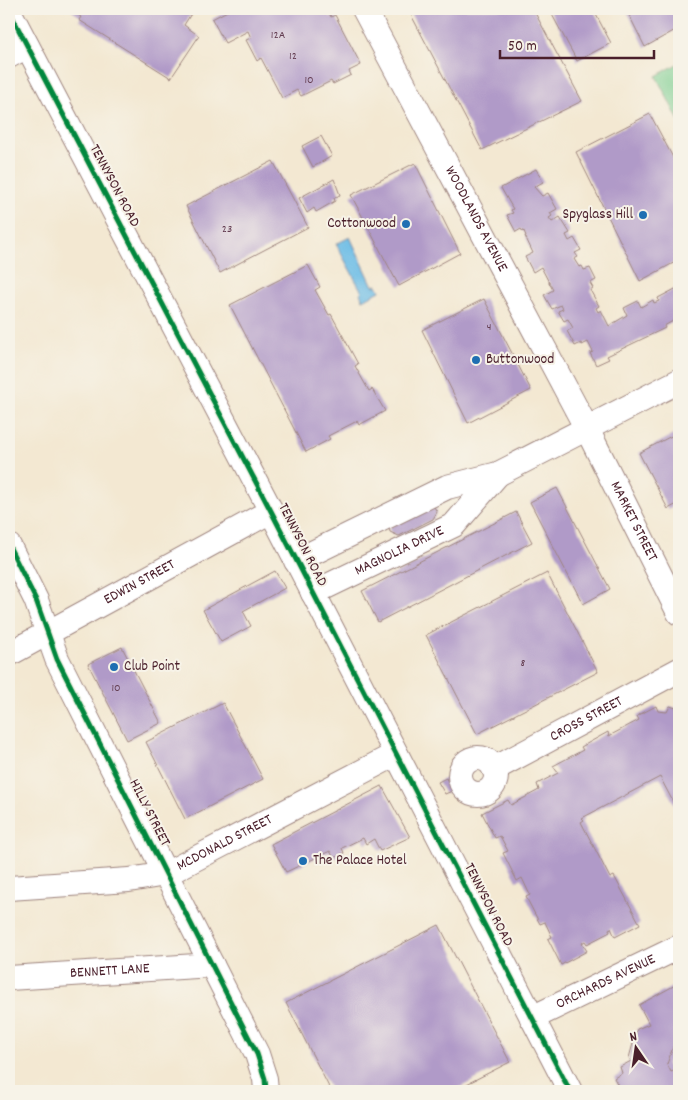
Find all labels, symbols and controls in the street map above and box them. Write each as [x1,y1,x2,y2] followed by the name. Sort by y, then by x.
[271,27,286,44] house number: 12A
[500,28,654,60] scale bar
[508,36,537,58] text: 50 m
[289,48,297,65] house number: 12
[304,72,314,89] house number: 10
[83,141,145,232] street label: TENNYSON ROAD
[438,162,513,276] street label: WOODLANDS AVENUE
[563,204,633,226] place label: Spyglass Hill
[637,209,649,221] marker: Spyglass Hill
[327,213,396,235] place label: Cottonwood
[400,218,412,230] marker: Cottonwood
[222,221,232,238] house number: 23
[487,319,492,336] house number: 4
[486,349,554,371] place label: Buttonwood
[470,354,482,366] marker: Buttonwood
[604,478,663,565] street label: MARKET STREET
[272,499,333,591] street label: TENNYSON ROAD
[351,520,448,582] street label: MAGNOLIA DRIVE
[100,554,179,611] street label: EDWIN STREET
[521,655,526,672] house number: 8
[124,656,181,678] place label: Club Point
[108,661,120,673] marker: Club Point
[111,680,121,697] house number: 10
[546,691,627,748] street label: CROSS STREET
[123,775,175,851] street label: HILLY STREET
[173,809,276,877] street label: MCDONALD STREET
[313,850,407,872] place label: The Palace Hotel
[297,855,309,867] marker: The Palace Hotel
[458,859,519,951] street label: TENNYSON ROAD
[552,949,659,1016] street label: ORCHARDS AVENUE
[69,958,150,985] street label: BENNETT LANE
[610,1022,660,1072] north arrow
[628,1027,639,1048] text: N

